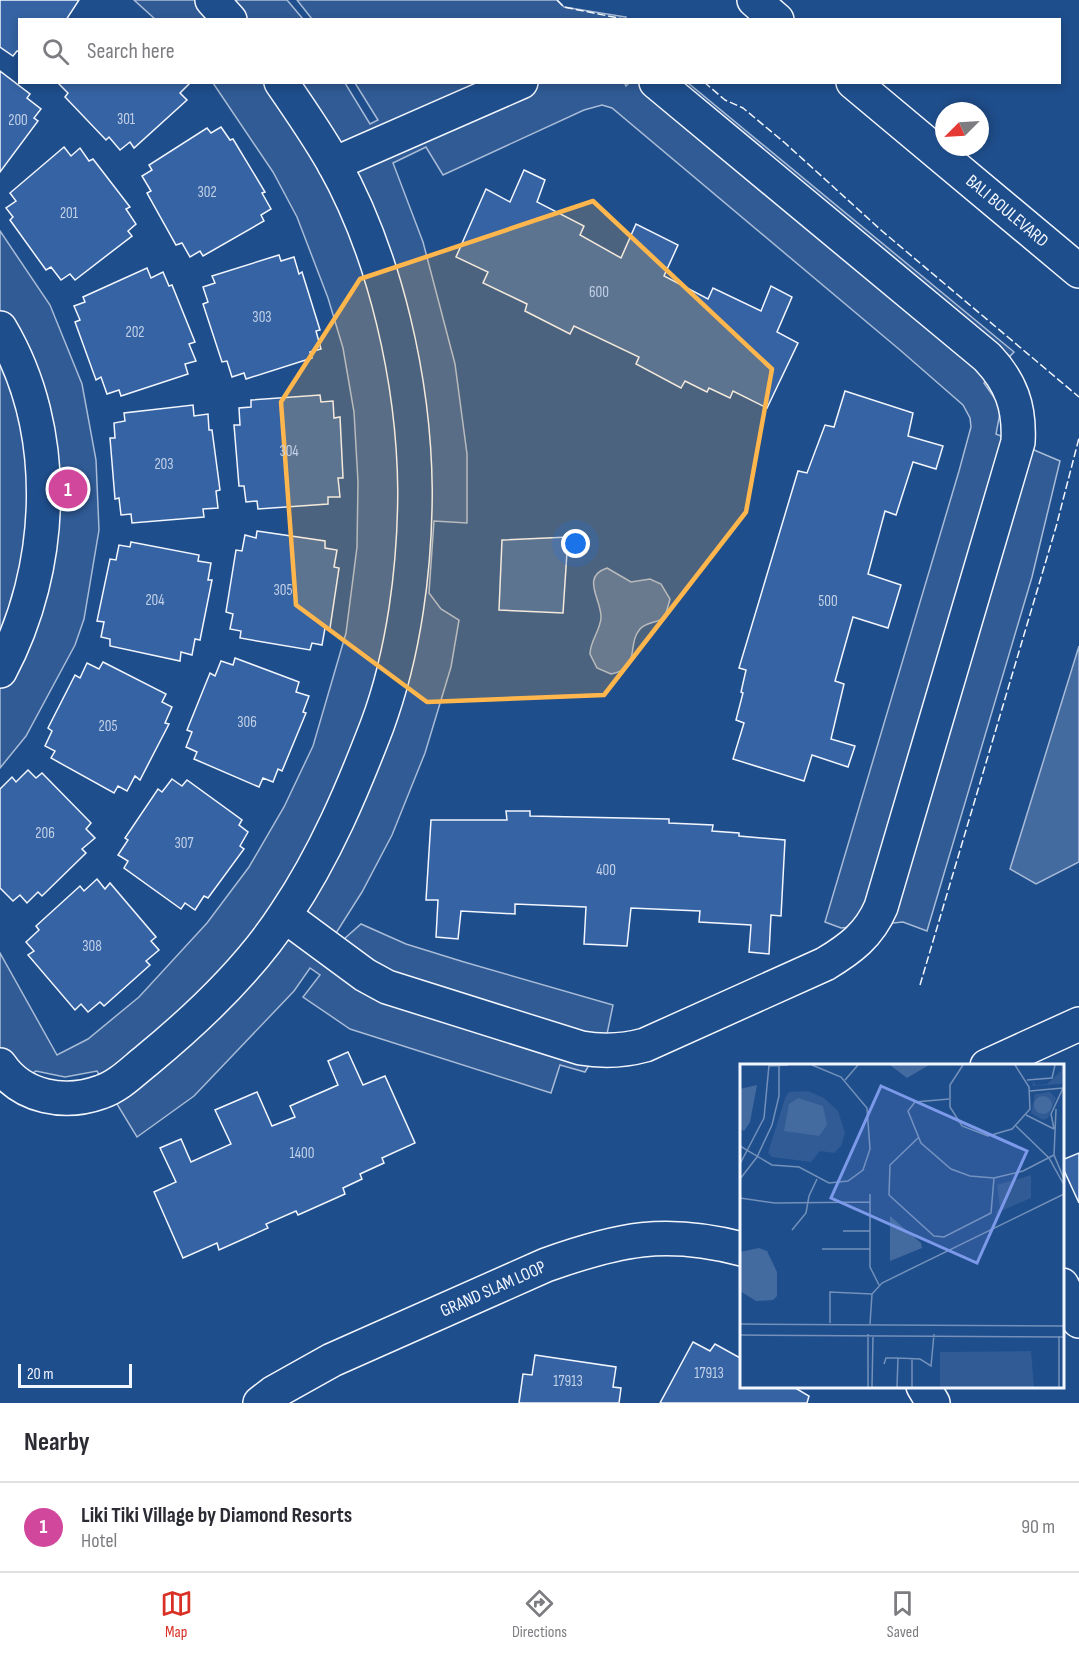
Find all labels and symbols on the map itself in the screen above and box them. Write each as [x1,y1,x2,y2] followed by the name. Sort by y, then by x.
[935,102,989,156] north arrow
[117,110,136,129] house number: 301
[8,111,28,130] house number: 200
[961,170,1053,252] street label: BALI BOULEVARD
[197,183,217,202] house number: 302
[60,204,79,223] house number: 201
[589,283,609,302] house number: 600
[252,308,272,327] house number: 303
[125,323,145,342] house number: 202
[279,442,299,461] house number: 304
[154,455,174,474] house number: 203
[48,466,88,512] pin: 1
[561,529,590,558] your location
[274,581,293,600] house number: 305
[145,591,165,610] house number: 204
[818,592,838,611] house number: 500
[237,713,257,732] house number: 306
[99,717,117,736] house number: 205
[35,824,55,843] house number: 206
[175,834,193,853] house number: 307
[596,861,616,880] house number: 400
[82,937,102,956] house number: 308
[740,1064,1064,1388] inset map
[290,1144,314,1163] house number: 1400
[437,1256,549,1322] street label: GRAND SLAM LOOP
[18,1361,132,1388] scale bar
[694,1364,724,1383] house number: 17913
[553,1372,583,1391] house number: 17913

